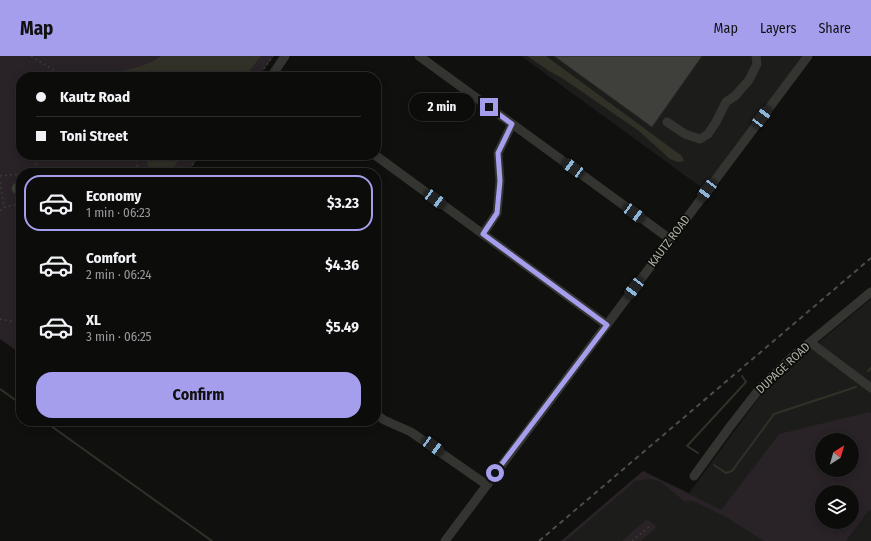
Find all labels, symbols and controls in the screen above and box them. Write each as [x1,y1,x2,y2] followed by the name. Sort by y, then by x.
[20,17,53,40] text: Map
[714,20,738,37] text: Map
[760,20,796,37] text: Layers
[818,20,851,37] text: Share
[60,88,130,106] text: Kautz Road
[409,93,475,121] callout: 2 min
[480,98,498,116] route end
[428,99,456,114] text: 2 min
[750,104,774,130] car
[60,127,128,145] text: Toni Street
[560,156,586,180] car
[695,177,719,203] car
[38,185,74,221] icon: car
[86,187,141,205] text: Economy
[422,187,448,211] car
[327,194,359,212] text: $3.23
[621,201,647,225] car
[86,205,151,220] text: 1 min · 06:23
[645,213,693,269] street label: KAUTZ ROAD
[38,247,74,283] icon: car
[86,249,137,267] text: Comfort
[325,256,359,274] text: $4.36
[86,267,152,282] text: 2 min · 06:24
[622,275,646,301] car
[38,309,74,345] icon: car
[86,311,101,329] text: XL
[326,318,359,336] text: $5.49
[86,329,152,344] text: 3 min · 06:25
[753,340,813,396] street label: DUPAGE ROAD
[36,372,361,418] button: Confirm
[815,433,859,477] north arrow
[815,433,859,529] map controls
[420,434,446,458] car
[486,464,504,482] route start
[815,485,859,529] button: layers

